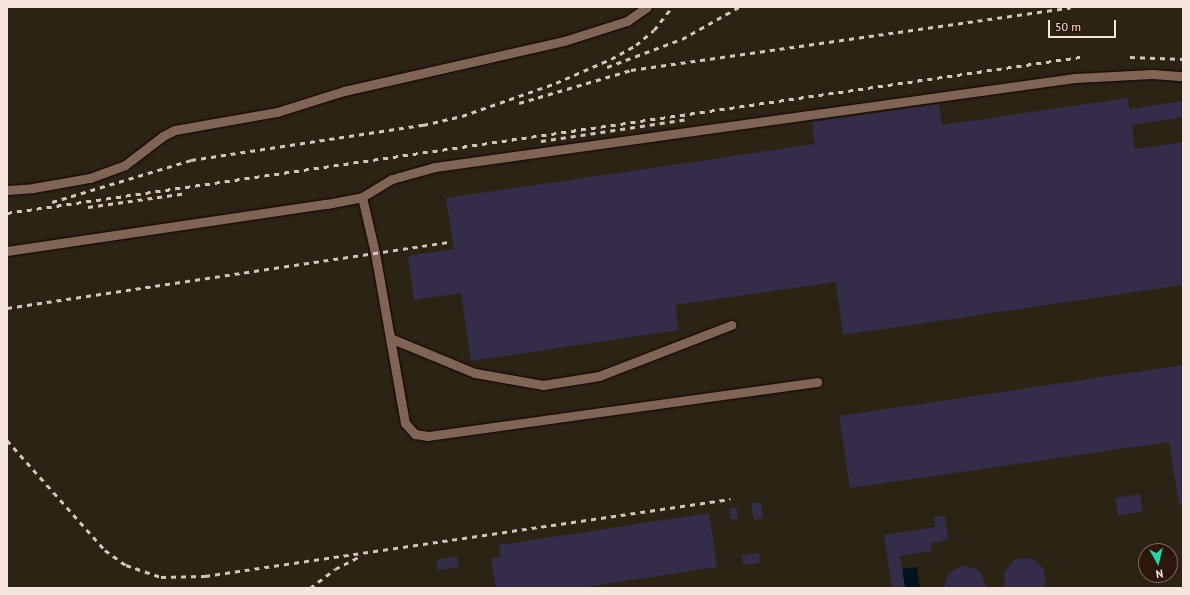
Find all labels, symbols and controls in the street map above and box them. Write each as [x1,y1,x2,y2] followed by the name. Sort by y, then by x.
[1050,12,1118,38] scale bar
[1055,19,1081,34] text: 50 m
[1138,543,1178,583] north arrow
[1155,566,1164,581] text: N

